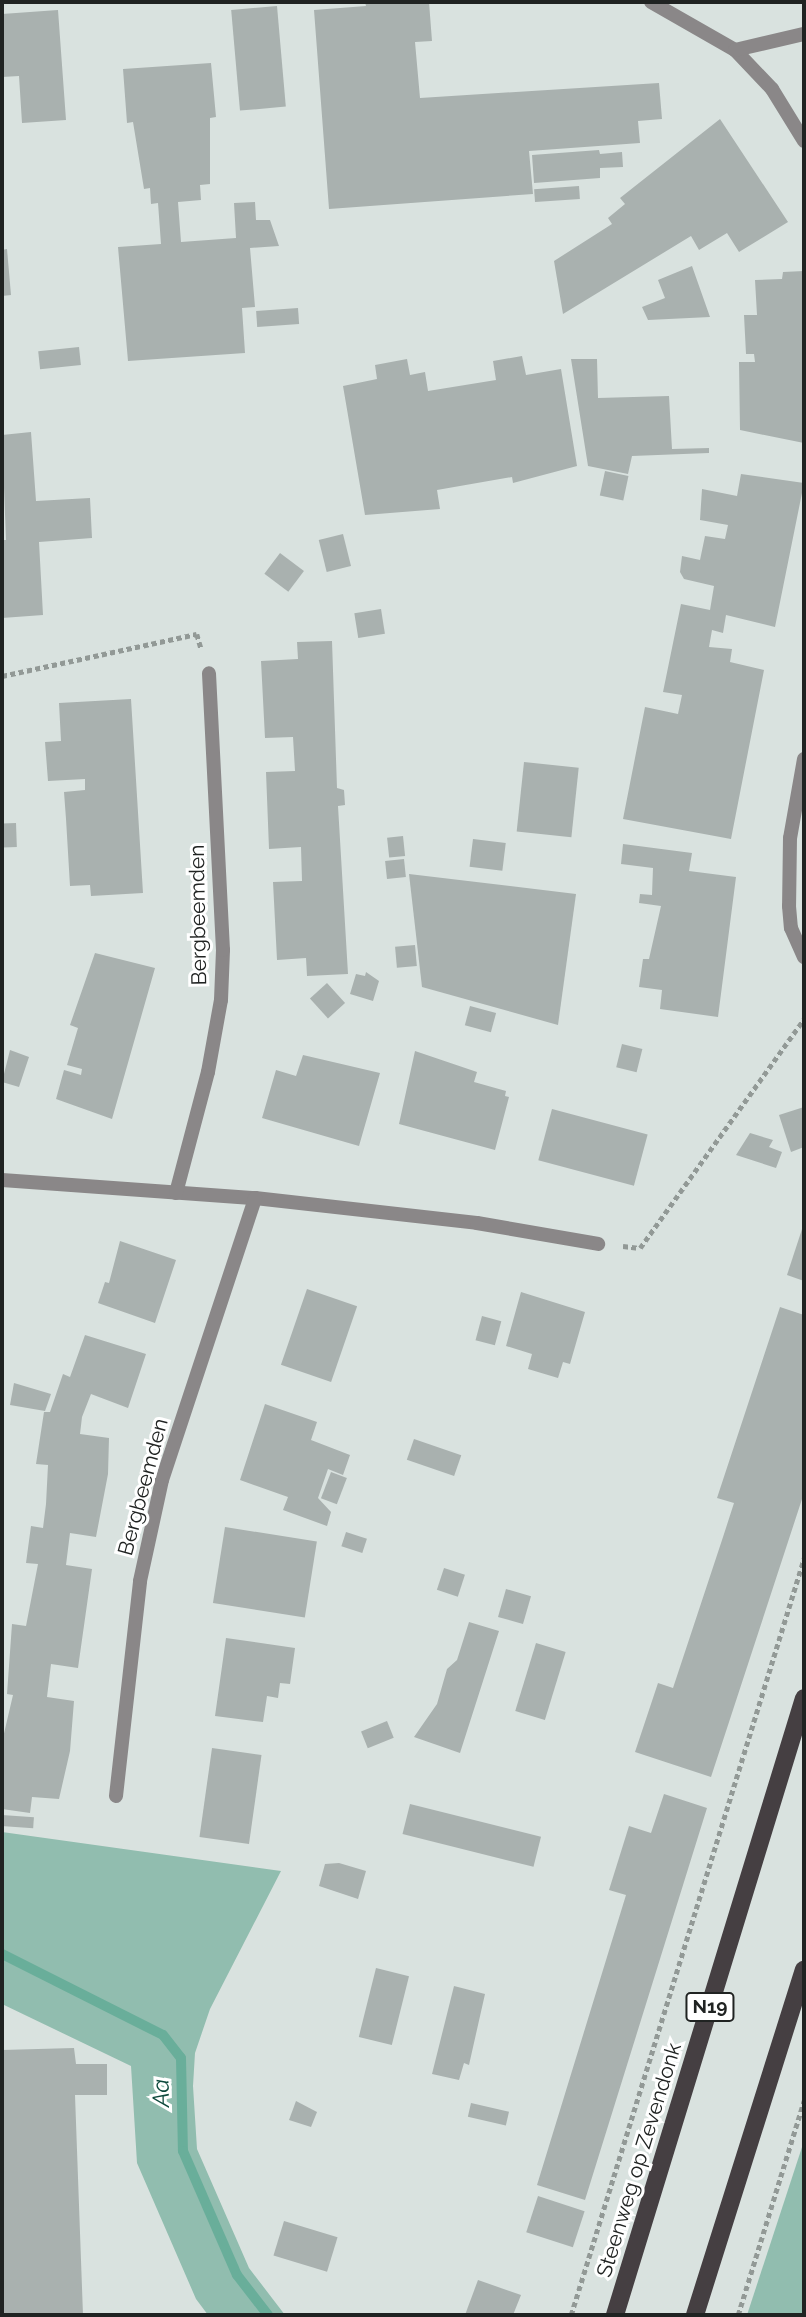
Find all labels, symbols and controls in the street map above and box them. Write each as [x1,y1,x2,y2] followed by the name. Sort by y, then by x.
[184,844,212,986] street label: Bergbeemden
[113,1416,173,1558] street label: Bergbeemden
[684,1992,736,2022] road number: N19
[591,2040,687,2280] street label: Steenweg op Zevendonk
[147,2079,175,2107] water label: Aa

